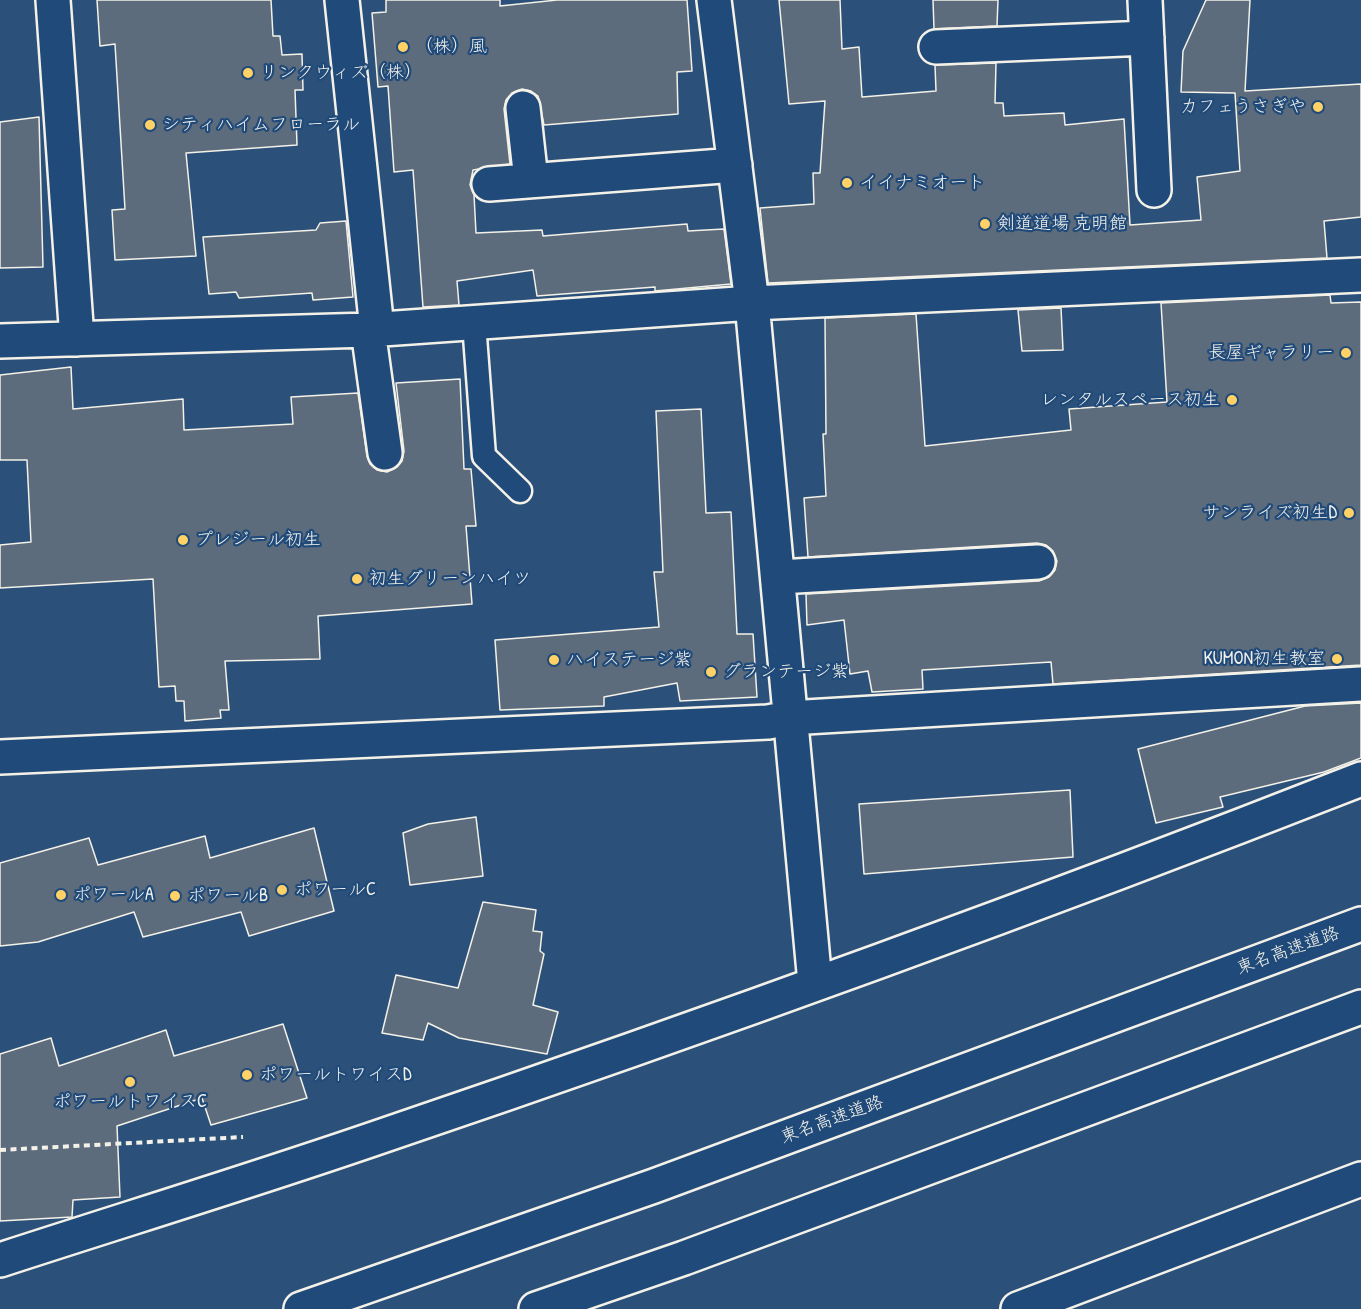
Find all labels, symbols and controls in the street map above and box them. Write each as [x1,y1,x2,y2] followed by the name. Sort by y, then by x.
[415,36,487,58] place label: （株）風
[396,40,410,54] marker: （株）風
[260,62,422,84] place label: リンクウィズ（株）
[241,66,255,80] marker: リンクウィズ（株）
[1180,96,1306,118] place label: カフェうさぎや
[1311,100,1325,114] marker: カフェうさぎや
[162,114,360,136] place label: シティハイムフローラル
[143,118,157,132] marker: シティハイムフローラル
[859,172,985,194] place label: イイナミオート
[840,176,854,190] marker: イイナミオート
[997,213,1127,235] place label: 剣道道場 克明館
[978,217,992,231] marker: 剣道道場 克明館
[1208,342,1334,364] place label: 長屋ギャラリー
[1339,346,1353,360] marker: 長屋ギャラリー
[1040,389,1220,411] place label: レンタルスペース初生
[1225,393,1239,407] marker: レンタルスペース初生
[1202,502,1337,524] place label: サンライズ初生D
[1342,506,1356,520] marker: サンライズ初生D
[195,529,321,551] place label: プレジール初生
[176,533,190,547] marker: プレジール初生
[369,568,531,590] place label: 初生グリーンハイツ
[350,572,364,586] marker: 初生グリーンハイツ
[1203,648,1325,670] place label: KUMON初生教室
[566,649,692,671] place label: ハイステージ紫
[1330,652,1344,666] marker: KUMON初生教室
[547,653,561,667] marker: ハイステージ紫
[723,661,849,683] place label: グランテージ紫
[704,665,718,679] marker: グランテージ紫
[294,879,376,901] place label: ポワールC
[275,883,289,897] marker: ポワールC
[73,884,154,906] place label: ポワールA
[187,885,268,907] place label: ポワールB
[54,888,68,902] marker: ポワールA
[168,889,182,903] marker: ポワールB
[1234,922,1342,980] street label: 東名高速道路
[259,1064,412,1086] place label: ポワールトワイスD
[240,1068,254,1082] marker: ポワールトワイスD
[123,1075,137,1089] marker: ポワールトワイスC
[53,1091,207,1113] place label: ポワールトワイスC
[778,1091,886,1149] street label: 東名高速道路

